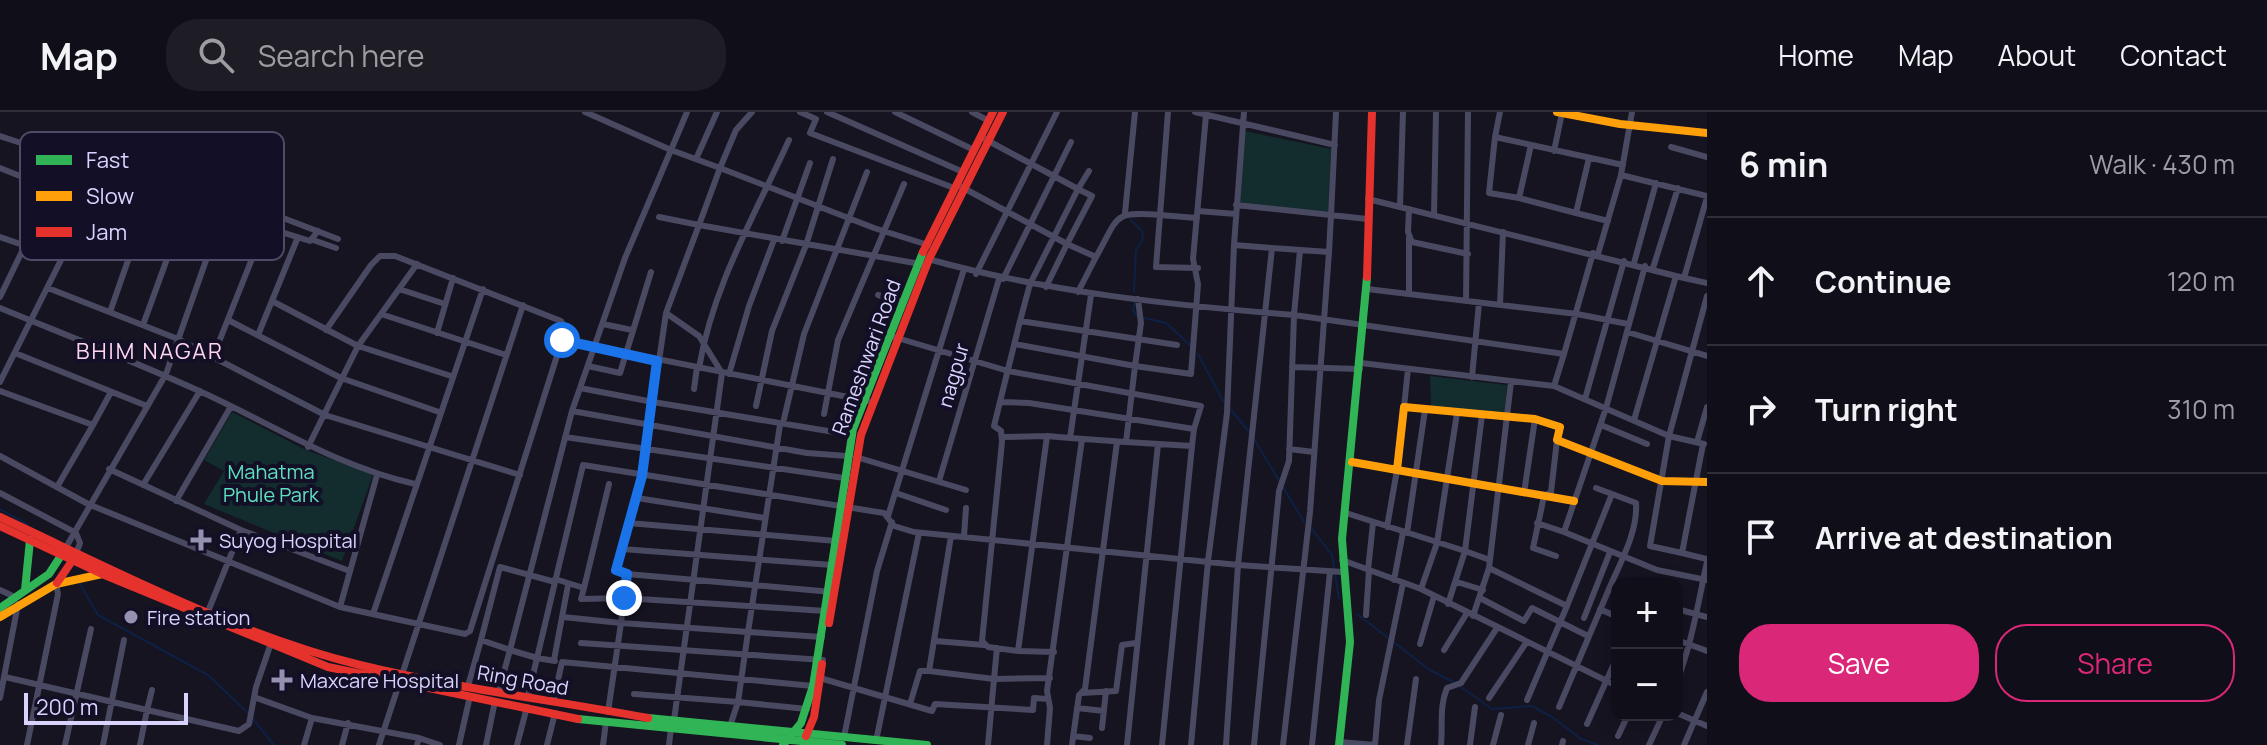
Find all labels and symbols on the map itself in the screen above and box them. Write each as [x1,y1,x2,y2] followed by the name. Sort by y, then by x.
[20,132,284,260] legend
[86,145,129,175] text: Fast
[86,181,134,211] text: Slow
[86,217,127,247] text: Jam
[825,275,907,439] street label: Rameshwari Road
[544,322,580,358] route start
[76,336,224,366] district label: BHIM NAGAR
[931,340,975,410] street label: nagpur
[223,458,320,508] park label: Mahatma Phule Park
[219,527,357,554] place label: Suyog Hospital
[190,529,212,551] marker: Suyog Hospital
[606,580,642,616] route end
[147,604,250,631] place label: Fire station
[122,608,140,626] marker: Fire station
[475,659,571,701] street label: Ring Road
[300,667,459,694] place label: Maxcare Hospital
[271,669,293,691] marker: Maxcare Hospital
[24,689,188,725] scale bar

